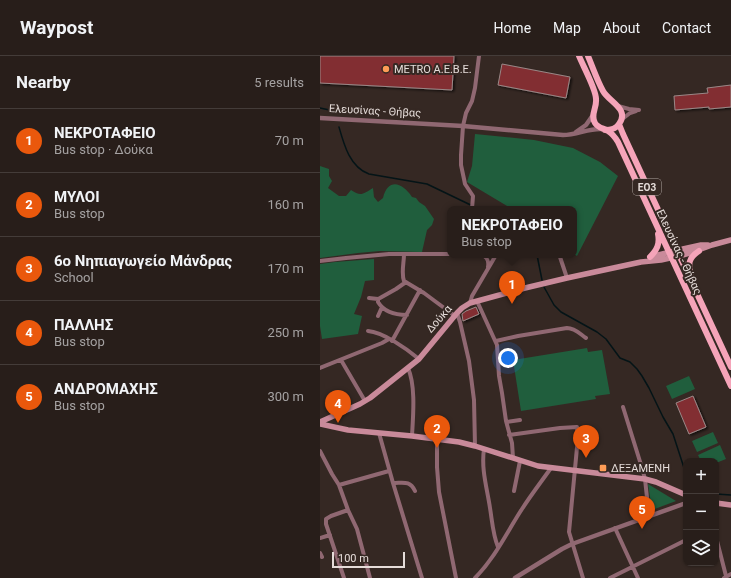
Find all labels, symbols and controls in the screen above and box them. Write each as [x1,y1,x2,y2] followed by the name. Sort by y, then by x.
[20,16,94,39] text: Waypost
[493,20,531,36] text: Home
[553,20,581,36] text: Map
[603,20,640,36] text: About
[662,20,711,36] text: Contact
[394,63,472,76] place label: METRO Α.Ε.Β.Ε.
[381,64,391,74] marker: METRO Α.Ε.Β.Ε.
[16,72,71,92] text: Nearby
[254,75,304,90] text: 5 results
[329,102,422,120] street label: Ελευσίνας - Θήβας
[54,124,156,142] text: ΝΕΚΡΟΤΑΦΕΙΟ
[25,133,33,148] text: 1
[275,133,304,148] text: 70 m
[54,142,153,157] text: Bus stop · Δούκα
[633,179,661,195] road number: ΕΟ3
[54,188,100,206] text: ΜΥΛΟΙ
[25,197,33,212] text: 2
[267,197,304,212] text: 160 m
[54,206,105,221] text: Bus stop
[447,206,577,258] popup
[654,207,704,297] street label: Ελευσίνας - Θήβας
[461,216,563,234] text: ΝΕΚΡΟΤΑΦΕΙΟ
[461,234,512,249] text: Bus stop
[54,252,232,270] text: 6ο Νηπιαγωγείο Μάνδρας
[25,261,33,276] text: 3
[267,261,304,276] text: 170 m
[54,270,94,285] text: School
[499,271,525,304] pin: 1
[423,302,455,335] street label: Δούκα
[54,316,113,334] text: ΠΑΛΛΗΣ
[25,325,33,340] text: 4
[267,325,304,340] text: 250 m
[54,334,105,349] text: Bus stop
[498,348,518,368] your location
[54,380,158,398] text: ΑΝΔΡΟΜΑΧΗΣ
[25,389,33,404] text: 5
[267,389,304,404] text: 300 m
[325,390,351,423] pin: 4
[54,398,105,413] text: Bus stop
[424,415,450,448] pin: 2
[573,425,599,458] pin: 3
[683,458,719,566] map controls
[683,458,719,494] button: +
[611,462,670,475] place label: ΔΕΞΑΜΕΝΗ
[598,463,608,473] marker: ΔΕΞΑΜΕΝΗ
[683,494,719,530] button: −
[629,496,655,529] pin: 5
[683,530,719,566] button: layers
[332,550,405,569] scale bar
[338,552,369,565] text: 100 m

